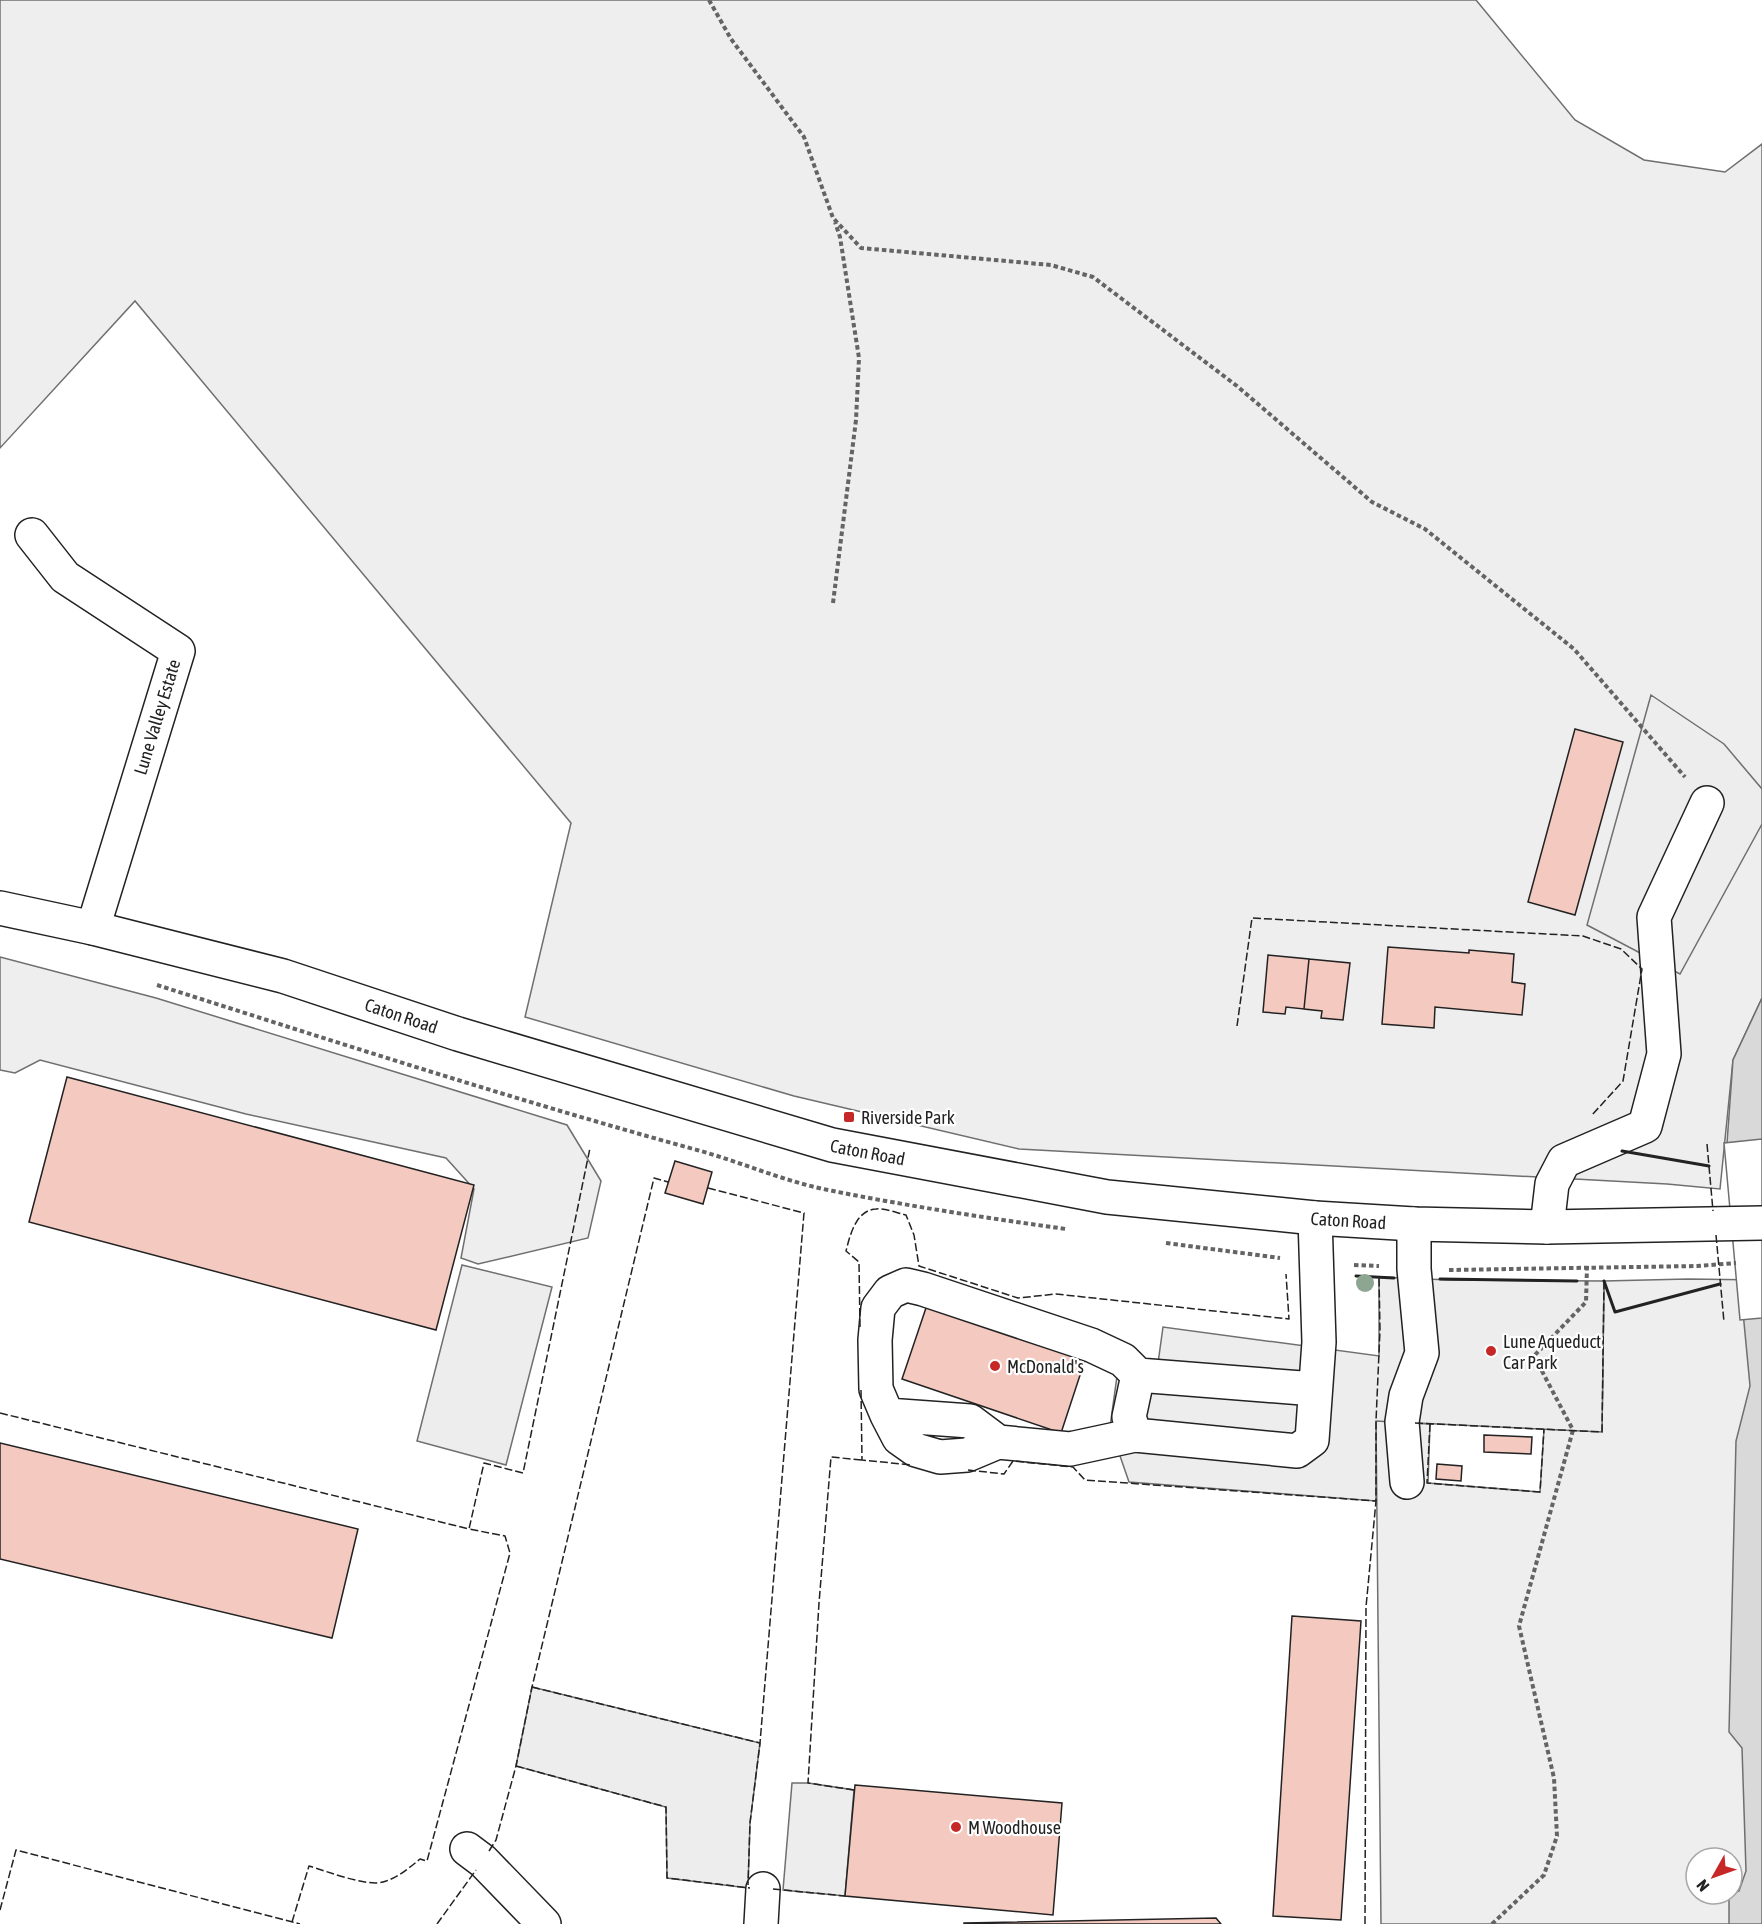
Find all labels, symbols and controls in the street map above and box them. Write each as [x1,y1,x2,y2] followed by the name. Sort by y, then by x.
[129,657,185,777] street label: Lune Valley Estate
[362,993,441,1037] street label: Caton Road
[861,1107,955,1128] place label: Riverside Park
[842,1110,856,1124] marker: Riverside Park
[829,1134,907,1169] street label: Caton Road
[1310,1207,1387,1233] street label: Caton Road
[1503,1331,1601,1373] place label: Lune Aqueduct Car Park
[1484,1344,1498,1358] marker: Lune Aqueduct Car Park
[1007,1356,1084,1377] place label: McDonald's
[988,1359,1002,1373] marker: McDonald's
[968,1817,1061,1838] place label: M Woodhouse
[949,1820,963,1834] marker: M Woodhouse
[1684,1846,1744,1906] north arrow
[1693,1876,1712,1895] text: N

